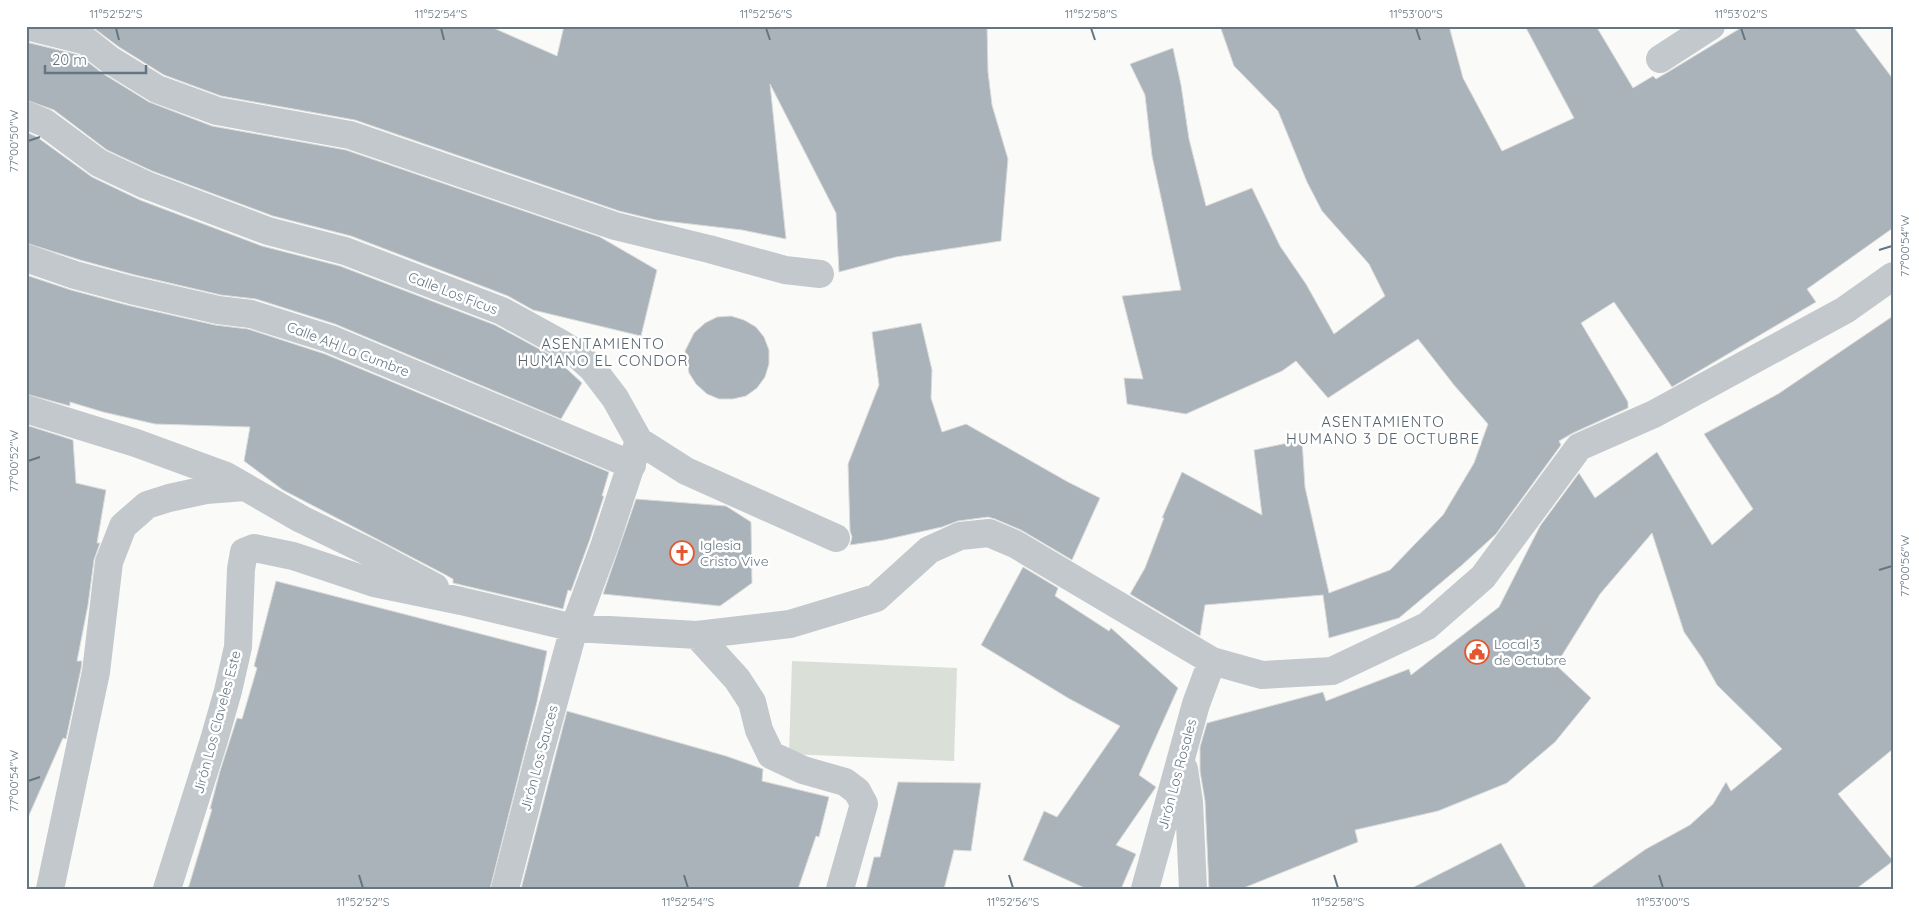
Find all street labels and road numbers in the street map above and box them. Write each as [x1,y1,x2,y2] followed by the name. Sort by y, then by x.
[406,268,500,318] street label: Calle Los Ficus
[284,317,412,381] street label: Calle AH La Cumbre
[189,648,245,796] street label: Jirón Los Claveles Este
[516,703,562,813] street label: Jirón Los Sauces
[1154,717,1200,831] street label: Jirón Los Rosales

